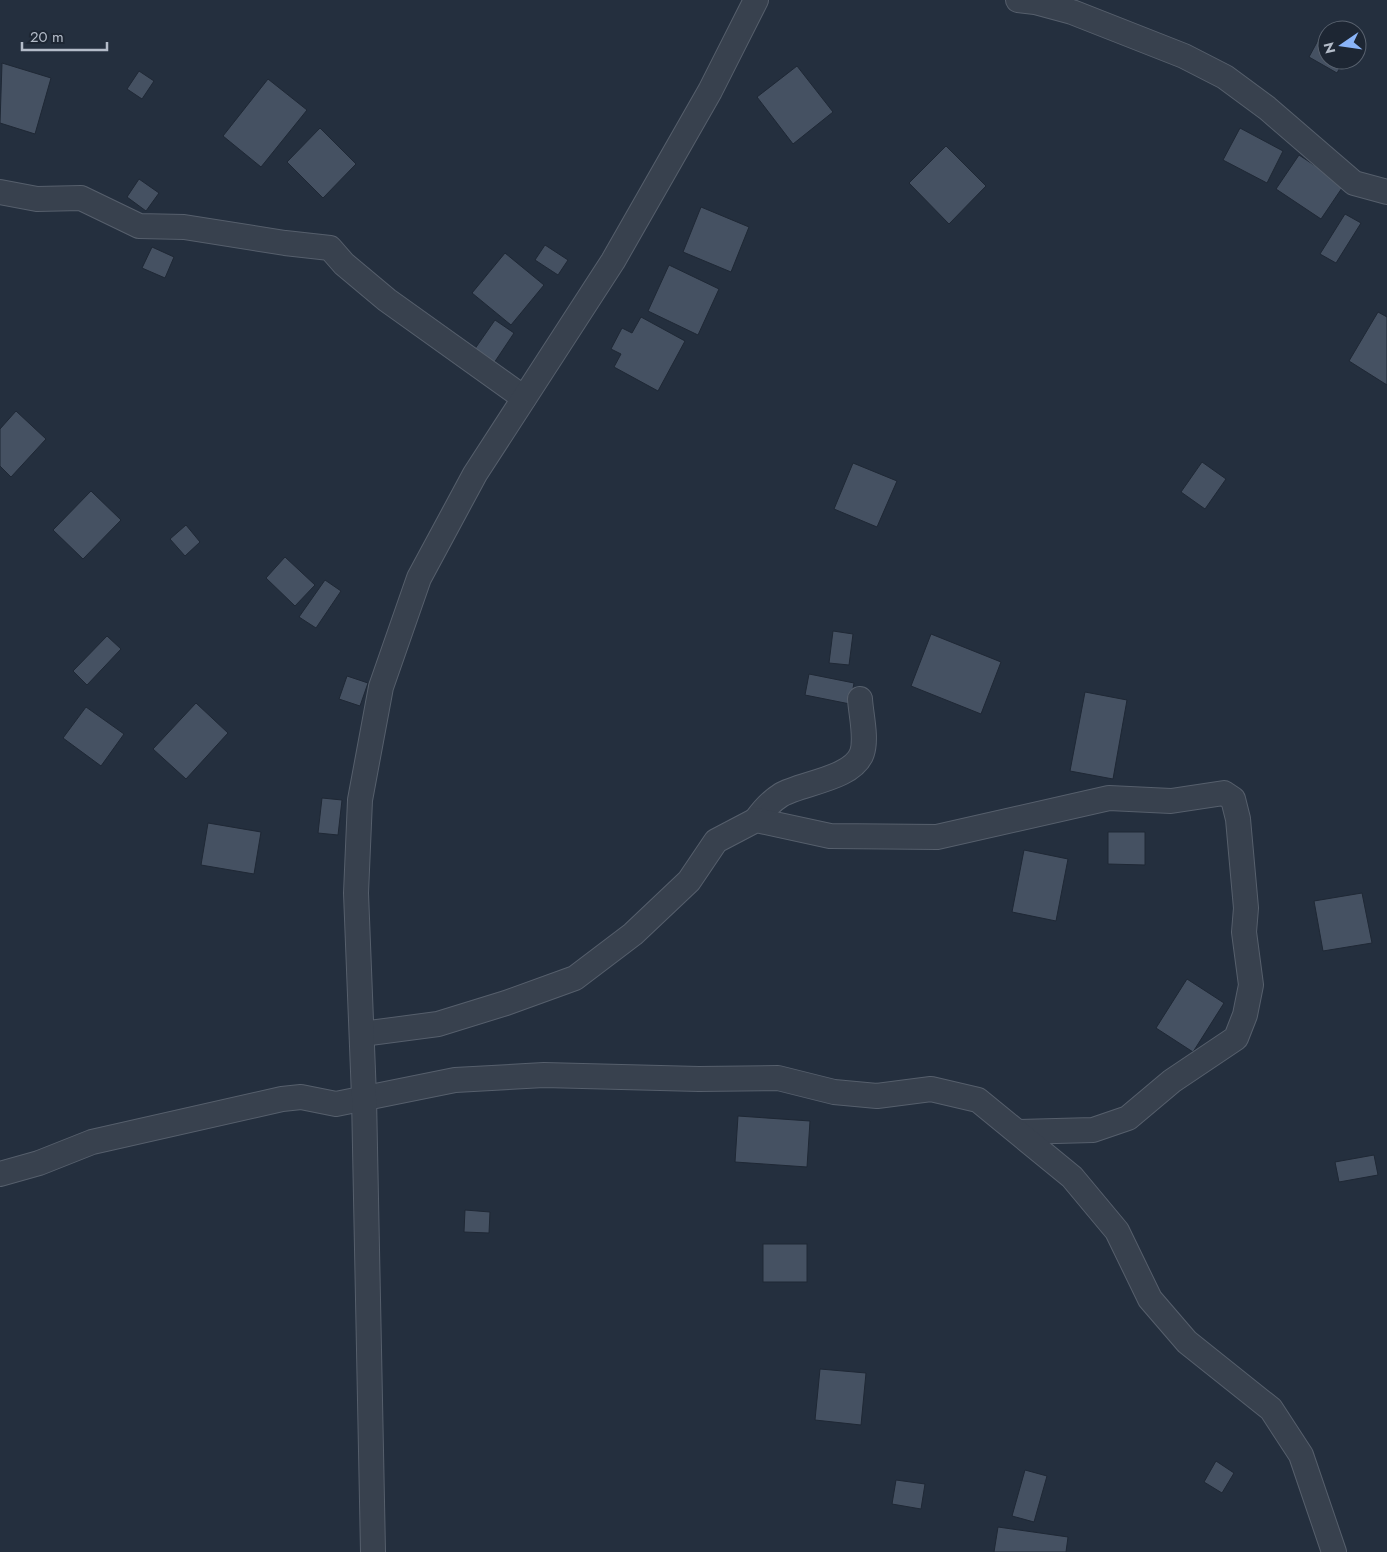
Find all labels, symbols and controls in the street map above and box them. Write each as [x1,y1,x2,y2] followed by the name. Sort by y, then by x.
[22,20,108,52] scale bar
[1317,20,1367,70] north arrow
[30,26,64,48] text: 20 m
[1318,40,1340,56] text: N

